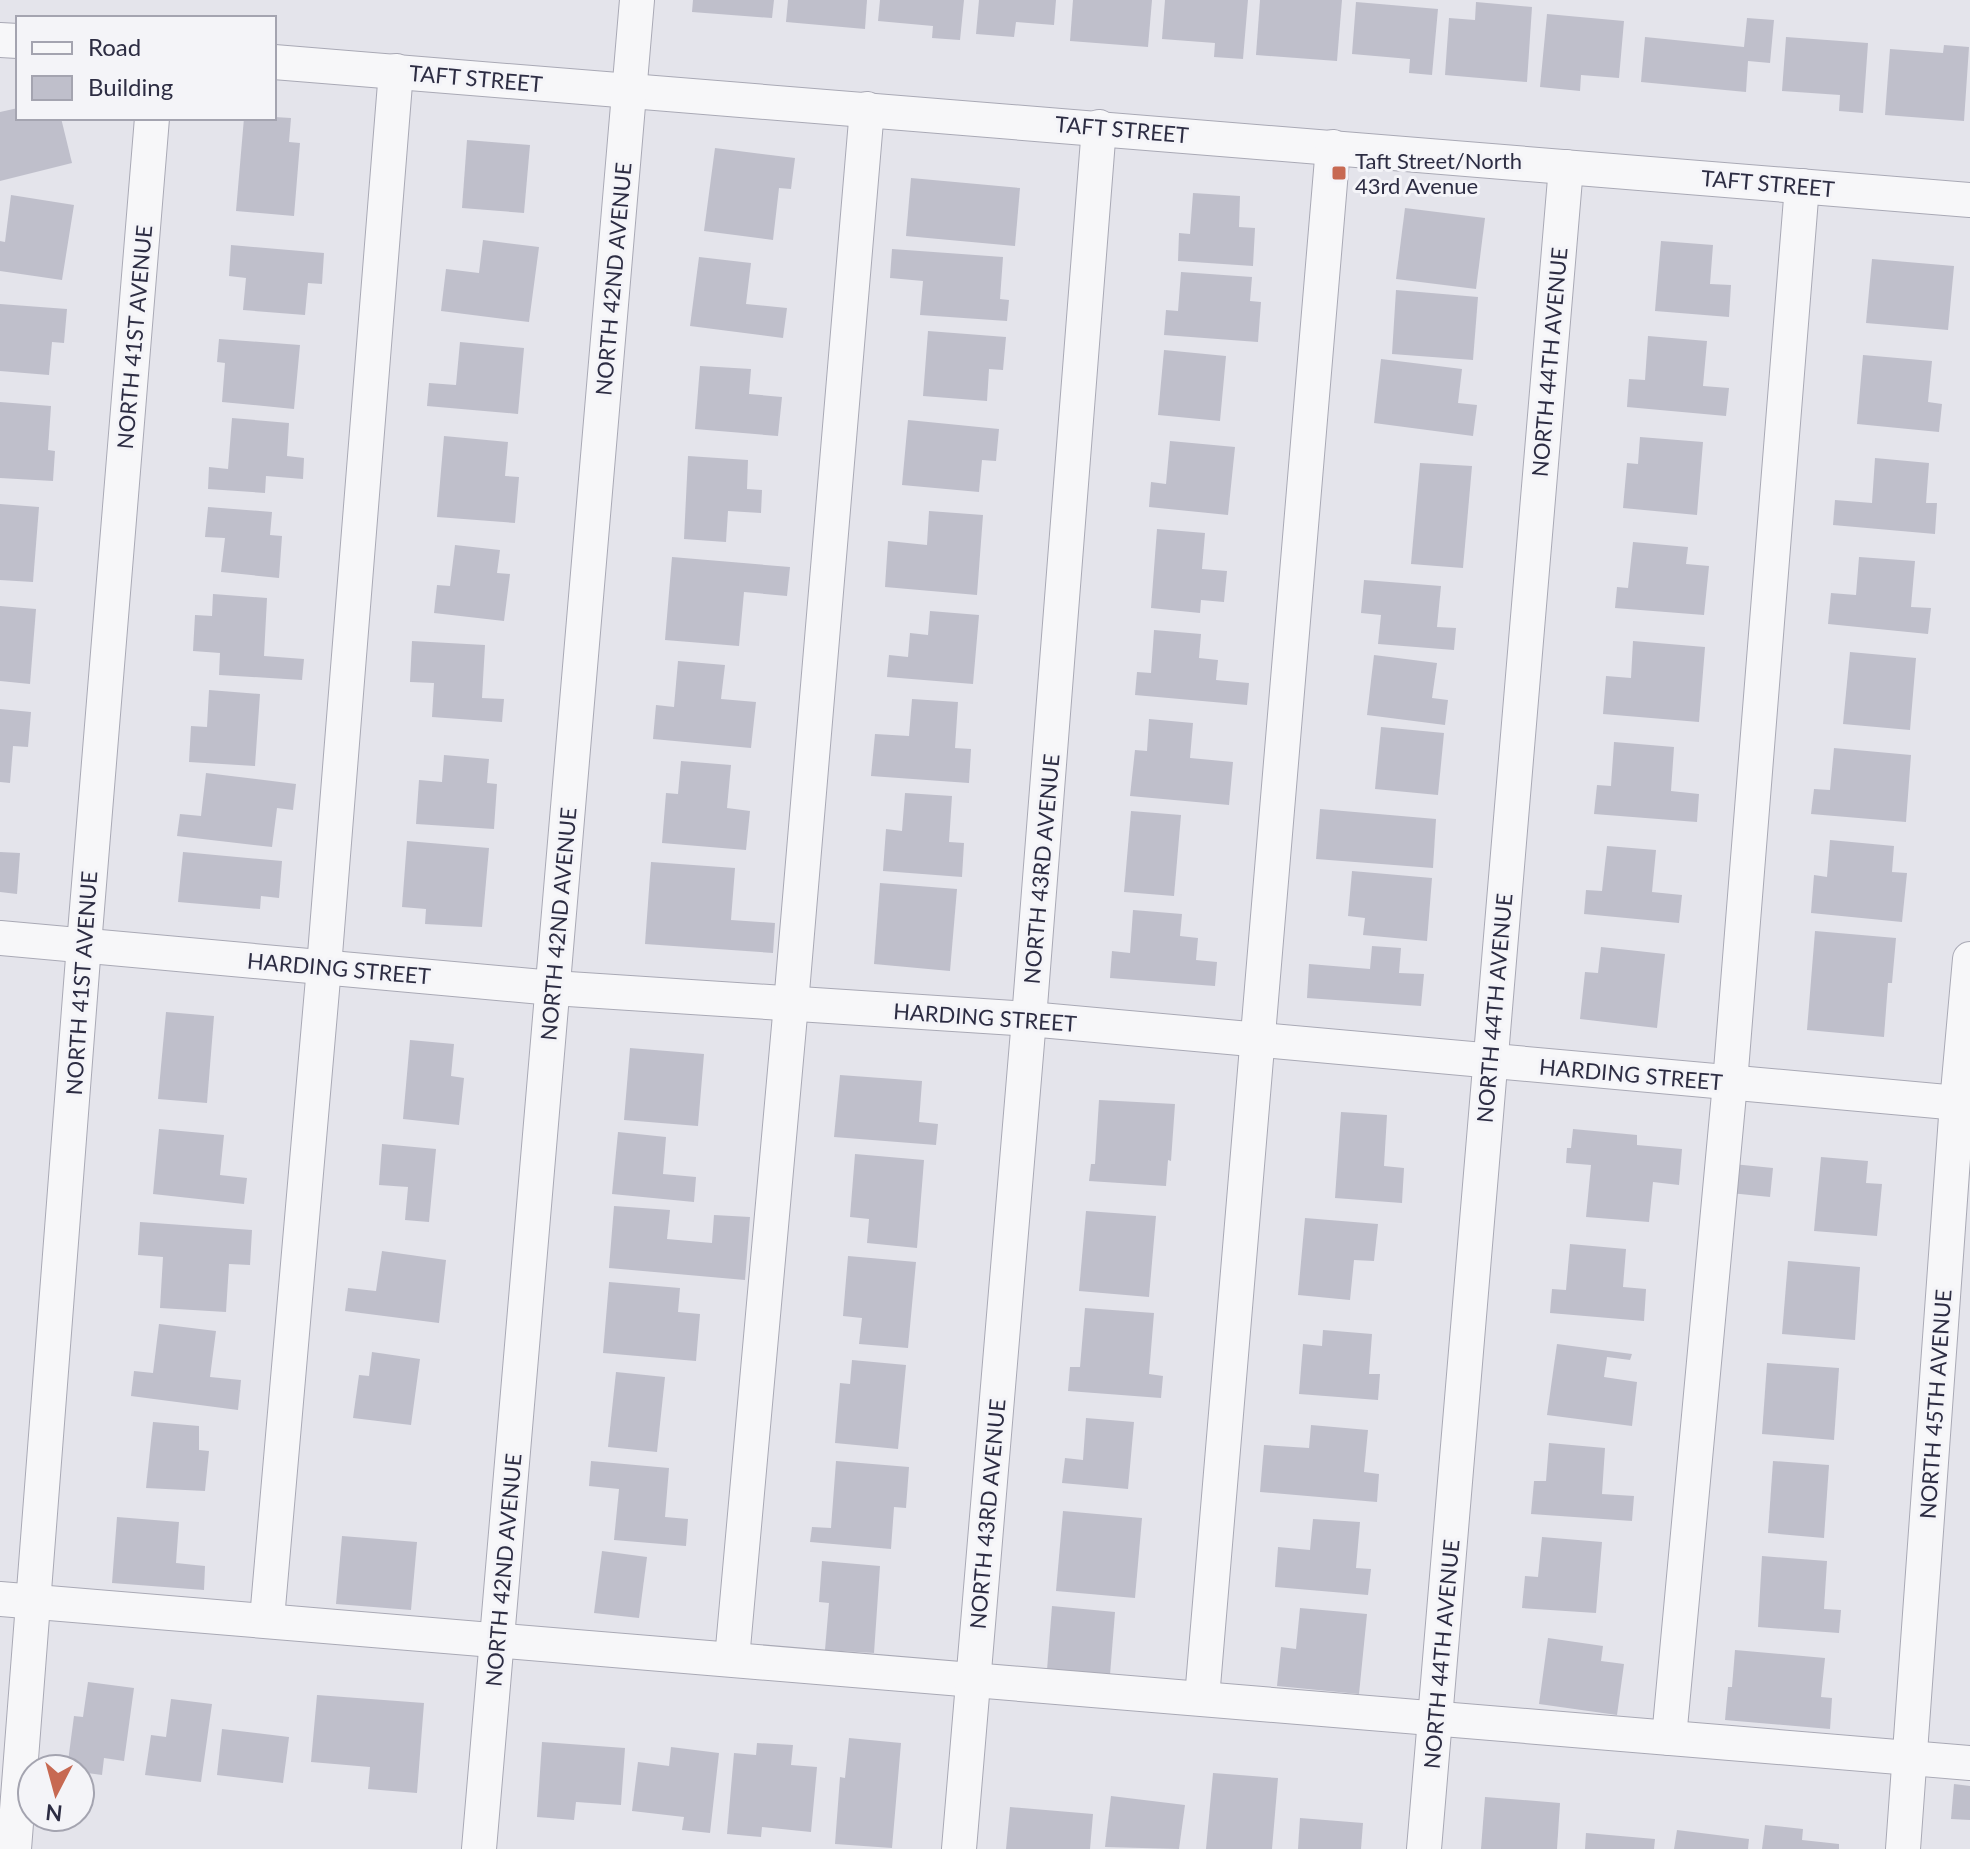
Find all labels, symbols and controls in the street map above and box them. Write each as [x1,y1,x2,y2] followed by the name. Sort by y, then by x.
[16,16,276,120] legend
[88,32,141,61] text: Road
[408,59,544,97] street label: TAFT STREET
[88,72,173,101] text: Building
[1054,110,1190,148] street label: TAFT STREET
[1355,147,1522,199] place label: Taft Street/North 43rd Avenue
[589,161,637,397] street label: NORTH 42ND AVENUE
[1330,164,1348,182] marker: Taft Street/North 43rd Avenue
[1700,164,1836,202] street label: TAFT STREET
[111,224,157,450] street label: NORTH 41ST AVENUE
[1526,246,1572,478] street label: NORTH 44TH AVENUE
[1017,753,1065,985] street label: NORTH 43RD AVENUE
[534,806,582,1042] street label: NORTH 42ND AVENUE
[60,870,102,1096] street label: NORTH 41ST AVENUE
[1471,892,1517,1124] street label: NORTH 44TH AVENUE
[246,947,432,989] street label: HARDING STREET
[892,997,1078,1037] street label: HARDING STREET
[1538,1053,1724,1095] street label: HARDING STREET
[1914,1288,1956,1520] street label: NORTH 45TH AVENUE
[963,1398,1011,1630] street label: NORTH 43RD AVENUE
[479,1452,527,1688] street label: NORTH 42ND AVENUE
[1418,1538,1464,1770] street label: NORTH 44TH AVENUE
[16,1753,96,1833] north arrow
[44,1799,64,1828] text: N

